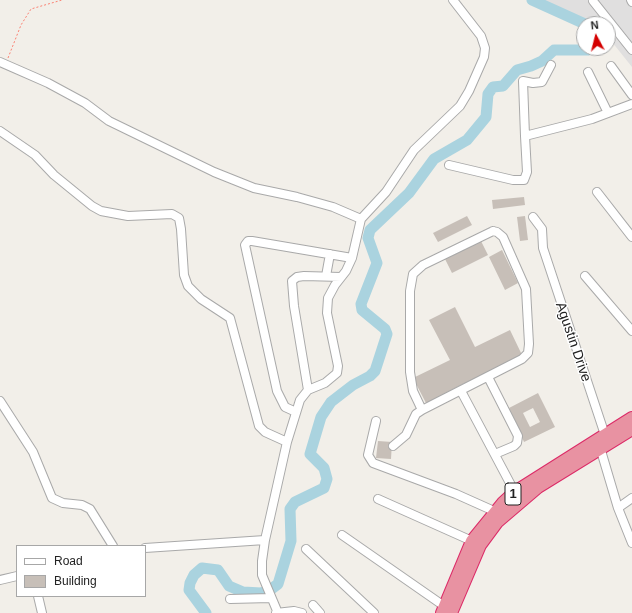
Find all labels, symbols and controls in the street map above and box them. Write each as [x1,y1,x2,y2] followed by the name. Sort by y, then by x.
[576,16,616,56] north arrow
[590,19,599,32] text: N
[552,300,594,384] street label: Agustin Drive
[505,483,521,505] road number: 1
[16,545,146,597] legend
[54,554,83,568] text: Road
[54,574,97,588] text: Building

